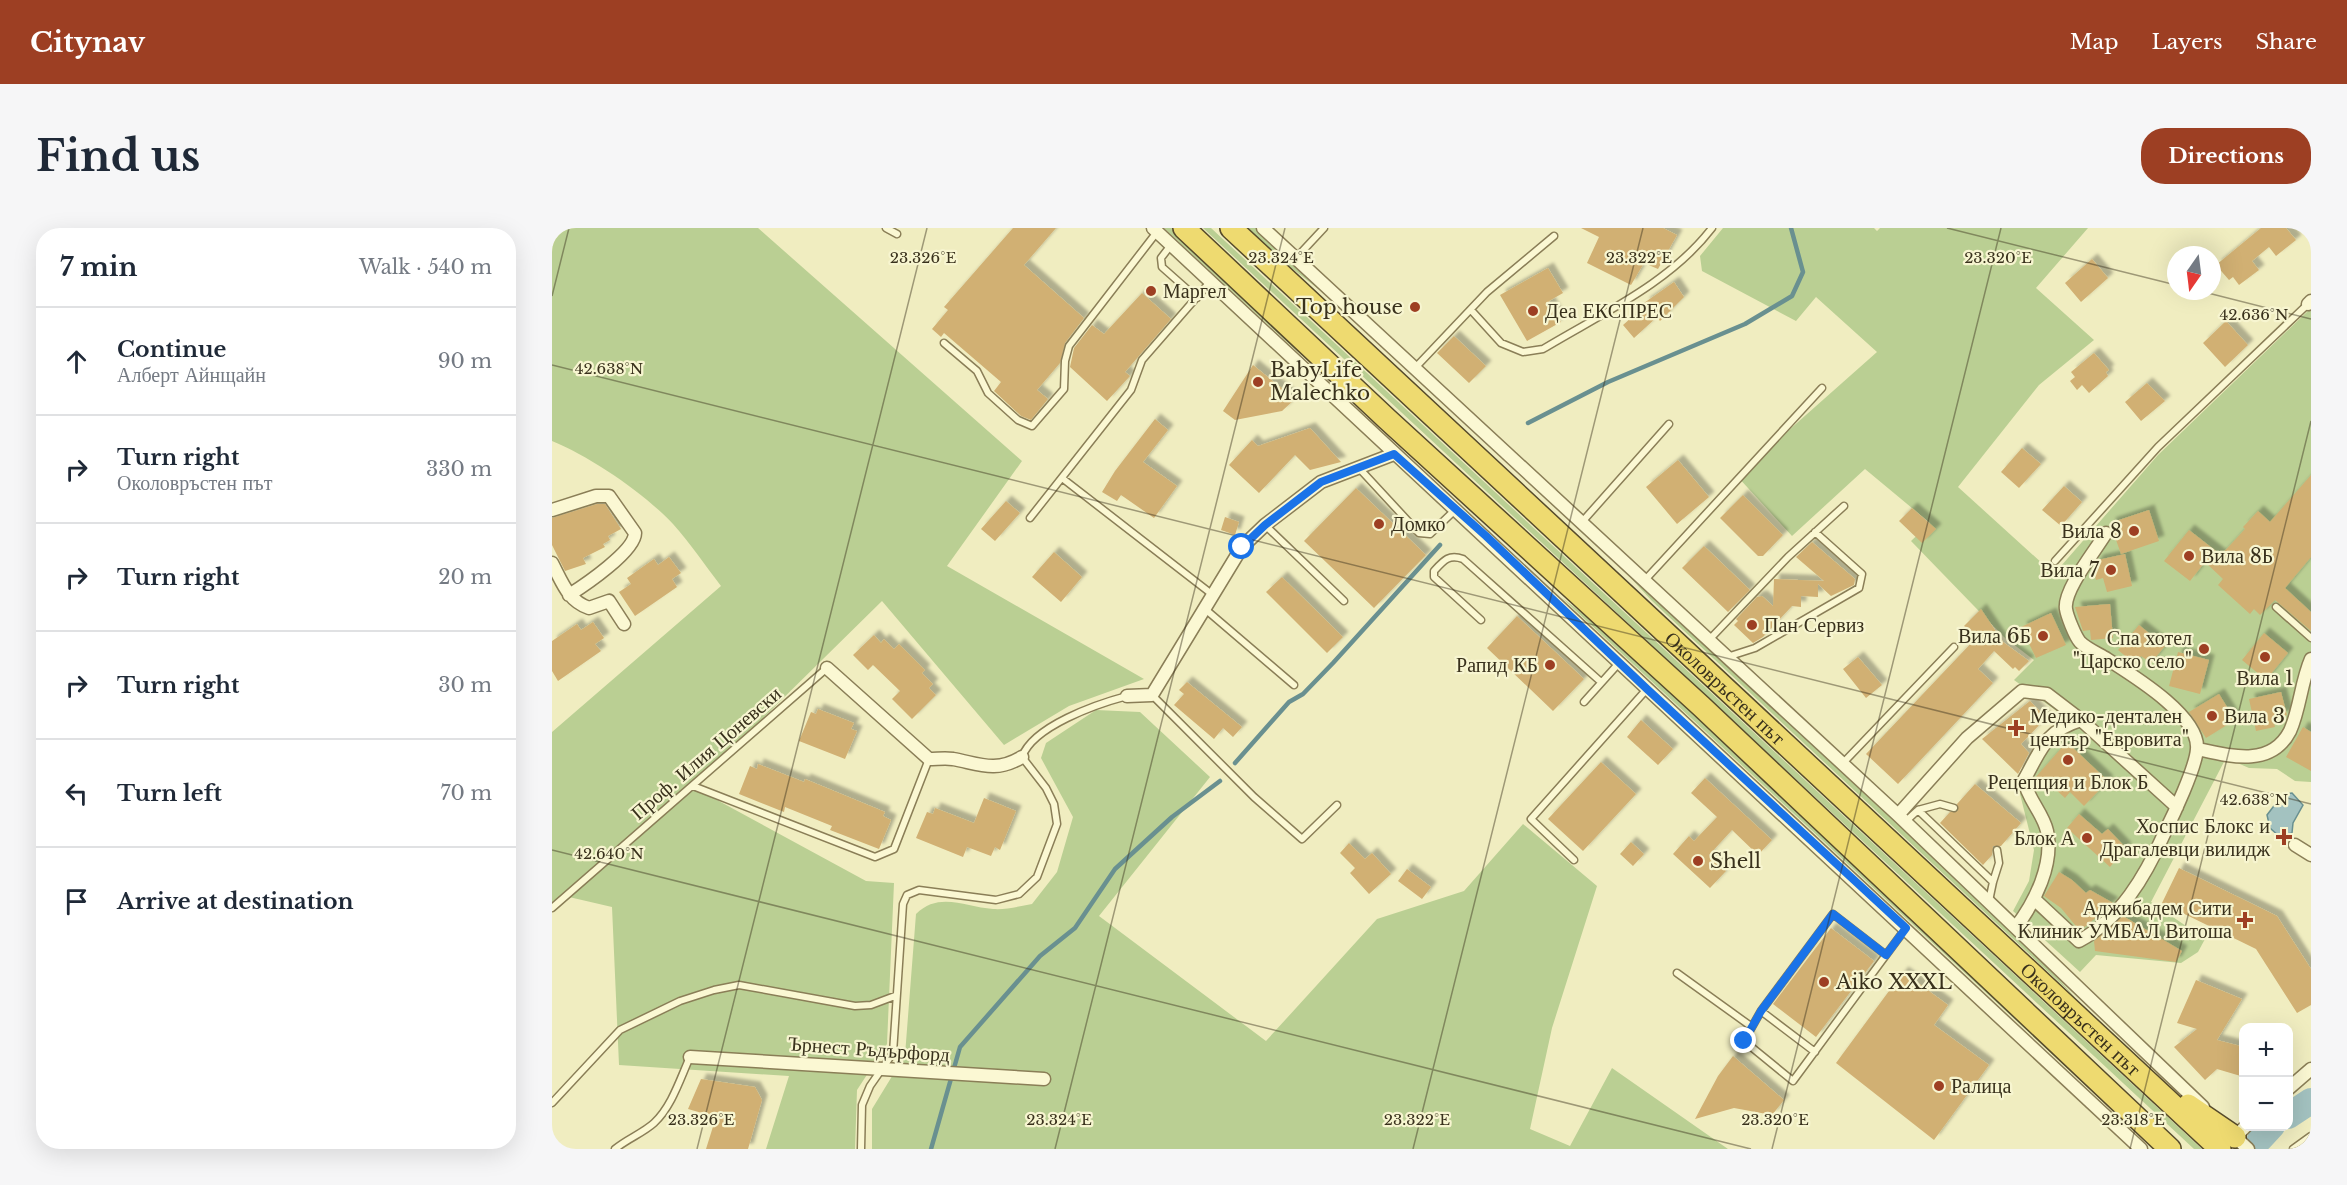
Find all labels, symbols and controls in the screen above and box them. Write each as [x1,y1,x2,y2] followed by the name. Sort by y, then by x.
[30,25,145,60] text: Citynav
[2070,29,2119,55] text: Map
[2152,29,2223,55] text: Layers
[2256,29,2317,55] text: Share
[2141,128,2311,184] button: Directions
[36,130,200,182] text: Find us
[2167,246,2221,300] north arrow
[890,248,956,267] text: 23.326°E
[1248,248,1314,267] text: 23.324°E
[1606,248,1672,267] text: 23.322°E
[1964,248,2032,267] text: 23.320°E
[60,251,137,283] text: 7 min
[359,255,492,279] text: Walk · 540 m
[1163,279,1226,303] place label: Маргел
[1144,284,1158,298] marker: Маргел
[1296,295,1403,319] place label: Top house
[1545,299,1672,323] place label: Деа ЕКСПРЕС
[1408,300,1422,314] marker: Top house
[1526,304,1540,318] marker: Деа ЕКСПРЕС
[2219,305,2289,324] text: 42.636°N
[117,336,226,363] text: Continue
[60,345,93,378] icon: ahead
[438,349,492,373] text: 90 m
[1270,358,1370,405] place label: BabyLife Malechko
[575,359,643,378] text: 42.638°N
[117,363,266,387] text: Алберт Айнщайн
[1251,375,1265,389] marker: BabyLife Malechko
[117,444,239,471] text: Turn right
[60,453,93,486] icon: right
[426,457,492,481] text: 330 m
[117,471,272,495] text: Околовръстен път
[1391,512,1446,536] place label: Домко
[1372,517,1386,531] marker: Домко
[2061,519,2122,543] place label: Вила 8
[2127,524,2141,538] marker: Вила 8
[1228,533,1254,559] route start
[2201,544,2273,568] place label: Вила 8Б
[2182,549,2196,563] marker: Вила 8Б
[2040,558,2100,582] place label: Вила 7
[60,561,93,594] icon: right
[2104,563,2118,577] marker: Вила 7
[117,564,239,591] text: Turn right
[438,565,492,589] text: 20 m
[1764,613,1864,637] place label: Пан Сервиз
[1745,618,1759,632] marker: Пан Сервиз
[1958,624,2031,648] place label: Вила 6Б
[1660,626,1790,750] street label: Околовръстен път
[2073,626,2192,673] place label: Спа хотел "Царско село"
[2036,629,2050,643] marker: Вила 6Б
[2197,642,2211,656] marker: Спа хотел "Царско село"
[2258,650,2272,664] marker: Вила 1
[1456,653,1538,677] place label: Рапид КБ
[1543,658,1557,672] marker: Рапид КБ
[2236,666,2294,690] place label: Вила 1
[60,669,93,702] icon: right
[117,672,239,699] text: Turn right
[438,673,492,697] text: 30 m
[626,681,786,825] street label: Проф. Илия Цоневски
[2030,704,2189,751] place label: Медико-дентален център "Евровита"
[2224,704,2285,728] place label: Вила 3
[2205,709,2219,723] marker: Вила 3
[2007,719,2025,737] marker: Медико-дентален център "Евровита"
[2061,753,2075,767] marker: Рецепция и Блок Б
[1988,770,2148,794] place label: Рецепция и Блок Б
[60,777,93,810] icon: left
[117,780,222,807] text: Turn left
[440,781,492,805] text: 70 m
[2220,790,2288,809] text: 42.638°N
[2100,814,2270,861] place label: Хоспис Блокс и Драгалевци вилидж
[2014,826,2076,850] place label: Блок А
[2275,828,2293,846] marker: Хоспис Блокс и Драгалевци вилидж
[2080,831,2094,845] marker: Блок А
[574,844,644,863] text: 42.640°N
[1710,849,1761,873] place label: Shell
[1691,854,1705,868] marker: Shell
[60,885,93,918] icon: arrive
[117,888,354,915] text: Arrive at destination
[2017,896,2232,943] place label: Аджибадем Сити Клиник УМБАЛ Витоша
[2236,911,2254,929] marker: Аджибадем Сити Клиник УМБАЛ Витоша
[2016,957,2146,1081] street label: Околовръстен път
[1835,970,1952,994] place label: Aiko XXXL
[1817,975,1831,989] marker: Aiko XXXL
[2239,1023,2293,1131] map controls
[2239,1023,2293,1077] button: +
[1730,1027,1756,1053] route end
[787,1031,951,1067] street label: Ърнест Ръдърфорд
[1951,1074,2012,1098] place label: Ралица
[2239,1077,2293,1131] button: −
[1932,1079,1946,1093] marker: Ралица
[668,1110,734,1129] text: 23.326°E
[1026,1110,1092,1129] text: 23.324°E
[1384,1110,1450,1129] text: 23.322°E
[1741,1110,1809,1129] text: 23.320°E
[2101,1110,2165,1129] text: 23.318°E

